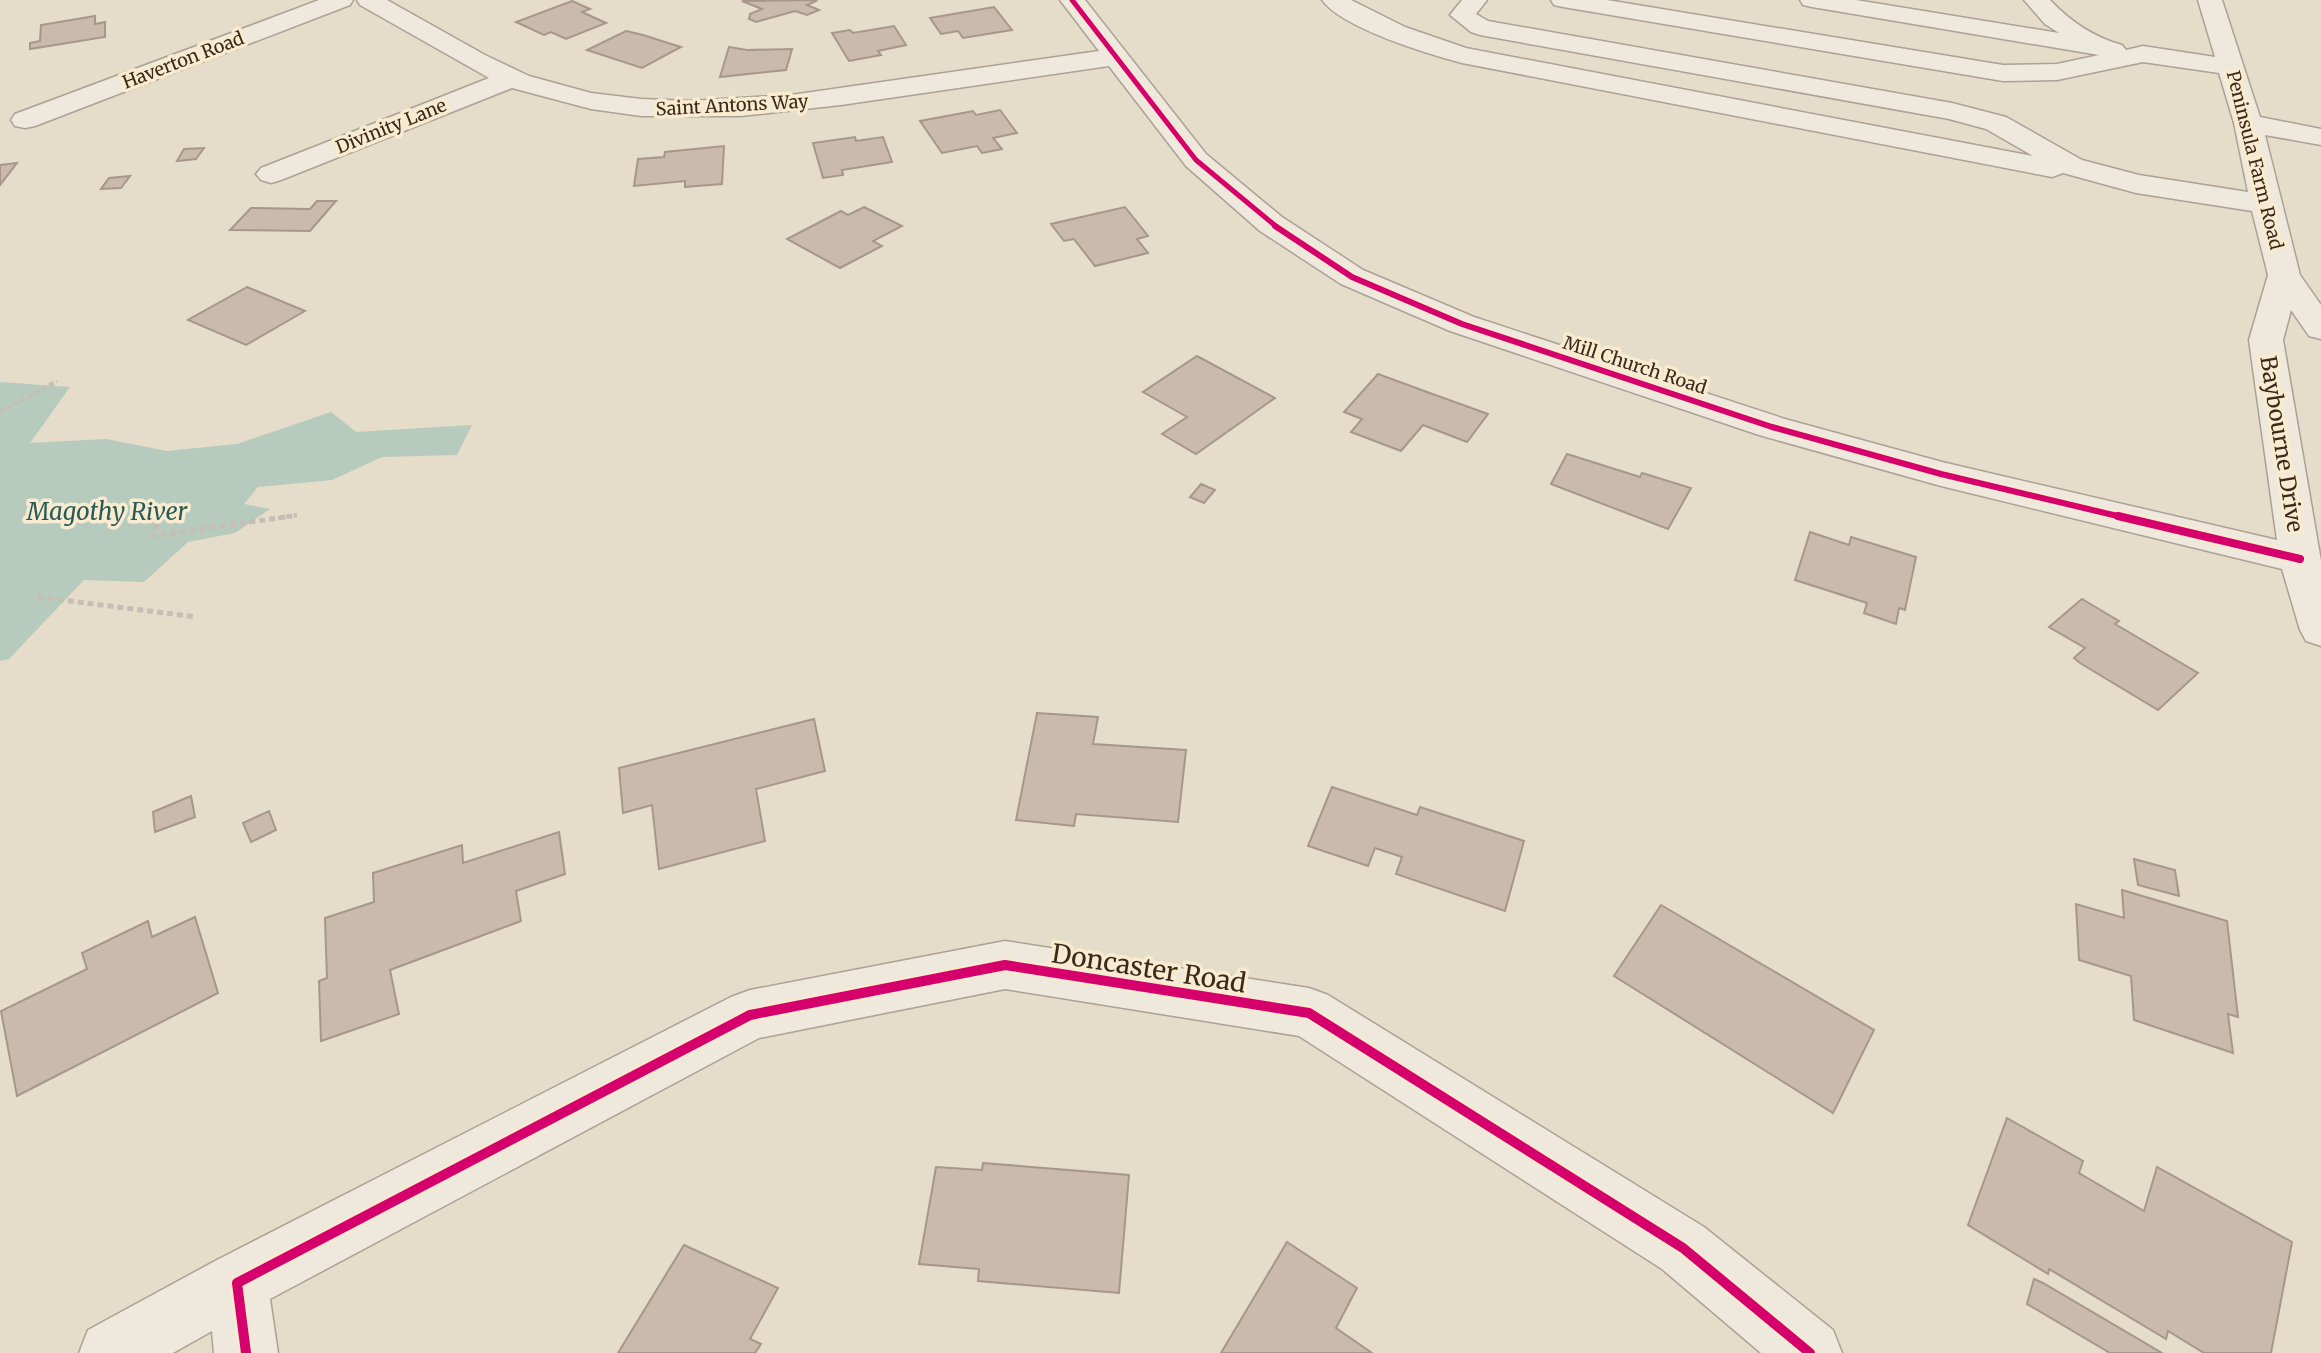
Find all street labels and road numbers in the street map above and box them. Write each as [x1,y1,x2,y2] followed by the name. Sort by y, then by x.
[119,26,247,94] street label: Haverton Road
[2222,68,2288,252] street label: Peninsula Farm Road
[655,89,810,120] street label: Saint Antons Way
[332,93,450,159] street label: Divinity Lane
[1560,331,1710,399] street label: Mill Church Road
[2254,354,2310,534] street label: Baybourne Drive
[1049,936,1249,1000] street label: Doncaster Road

